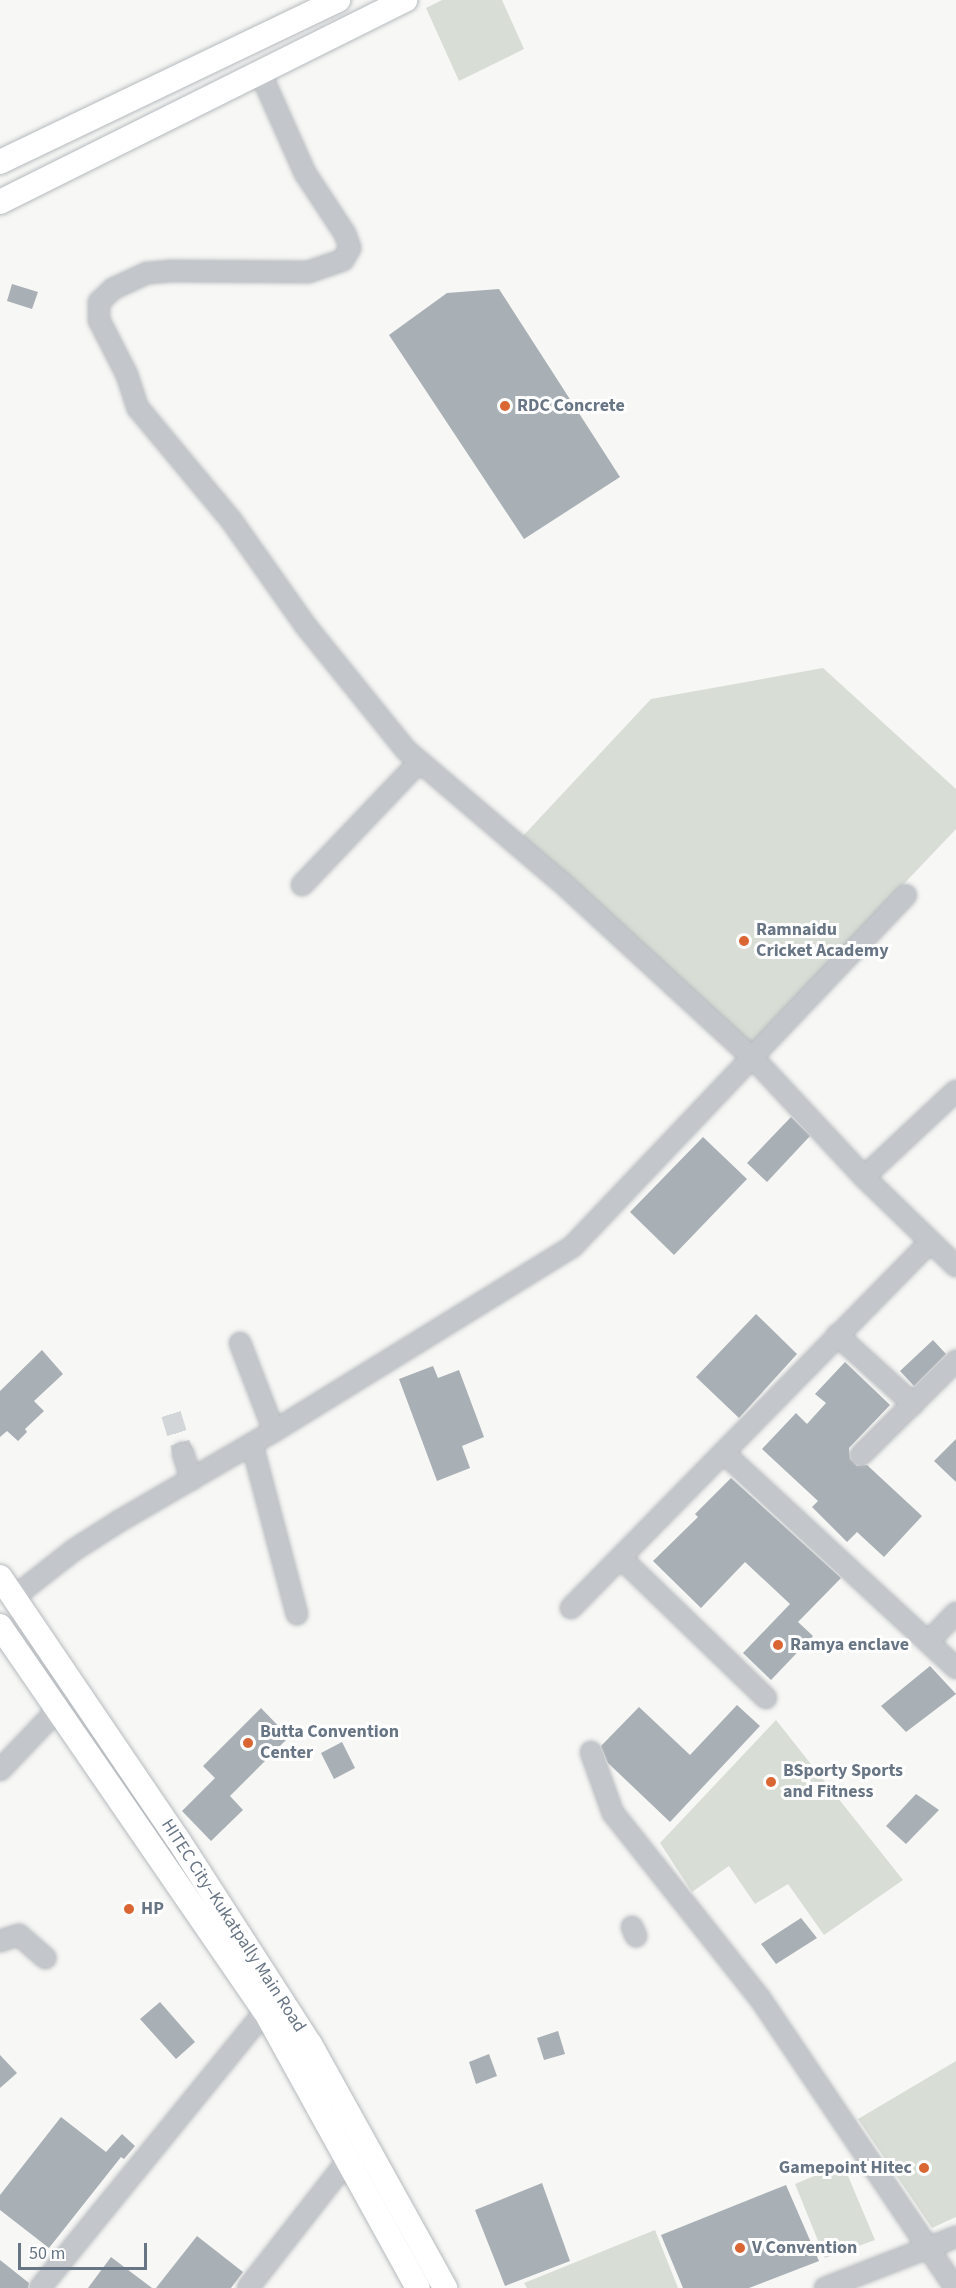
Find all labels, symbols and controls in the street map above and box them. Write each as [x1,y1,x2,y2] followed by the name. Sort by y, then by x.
[517,395,625,417] place label: RDC Concrete
[498,399,512,413] marker: RDC Concrete
[756,920,889,962] place label: Ramnaidu Cricket Academy
[737,934,751,948] marker: Ramnaidu Cricket Academy
[790,1634,909,1656] place label: Ramya enclave
[771,1638,785,1652] marker: Ramya enclave
[260,1722,399,1764] place label: Butta Convention Center
[241,1736,255,1750] marker: Butta Convention Center
[783,1761,903,1804] place label: BSporty Sports and Fitness
[764,1775,778,1789] marker: BSporty Sports and Fitness
[156,1815,310,2037] street label: HITEC City–Kukatpally Main Road
[141,1898,164,1920] place label: HP
[122,1902,136,1916] marker: HP
[779,2157,912,2179] place label: Gamepoint Hitec
[917,2161,931,2175] marker: Gamepoint Hitec
[21,2231,150,2269] scale bar
[752,2237,857,2259] place label: V Convention
[29,2241,65,2266] text: 50 m
[733,2241,747,2255] marker: V Convention

